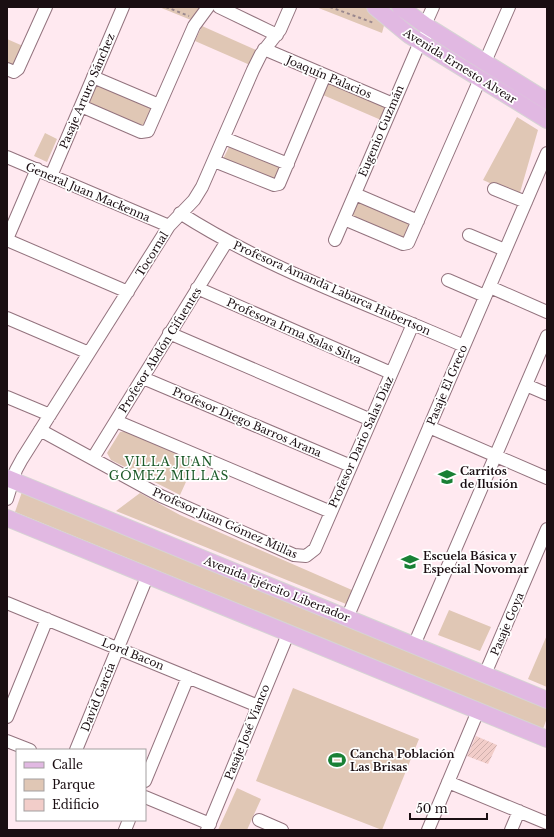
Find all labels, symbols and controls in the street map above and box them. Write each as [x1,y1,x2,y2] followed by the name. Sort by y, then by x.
[400,25,520,107] street label: Avenida Ernesto Alvear
[56,31,118,151] street label: Pasaje Arturo Sánchez
[282,52,374,101] street label: Joaquín Palacios
[355,83,407,179] street label: Eugenio Guzmán
[24,159,153,225] street label: General Juan Mackenna
[133,229,172,279] street label: Tocornal
[231,238,433,338] street label: Profesora Amanda Labarca Hubertson
[116,285,204,415] street label: Profesor Abdón Cifuentes
[224,295,364,367] street label: Profesora Irma Salas Silva
[424,343,470,427] street label: Pasaje El Greco
[326,374,396,510] street label: Profesor Dario Salas Díaz
[170,384,325,460] street label: Profesor Diego Barros Arana
[109,454,229,483] district label: VILLA JUAN GÓMEZ MILLAS
[460,464,518,491] place label: Carritos de Ilusión
[437,467,457,487] school or university icon: Carritos de Ilusión
[150,485,300,561] street label: Profesor Juan Gómez Millas
[423,549,529,576] place label: Escuela Básica y Especial Novomar
[400,552,420,572] school or university icon: Escuela Básica y Especial Novomar
[201,553,353,625] street label: Avenida Ejército Libertador
[487,590,527,658] street label: Pasaje Goya
[100,635,167,673] street label: Lord Bacon
[78,660,119,734] street label: David García
[221,682,273,782] street label: Pasaje José Vianco
[350,747,455,774] place label: Cancha Población Las Brisas
[16,749,146,821] legend
[327,750,347,770] sports icon: Cancha Población Las Brisas
[52,757,83,772] text: Calle
[52,777,95,792] text: Parque
[410,795,487,821] scale bar
[52,797,99,812] text: Edificio
[416,801,448,816] text: 50 m

